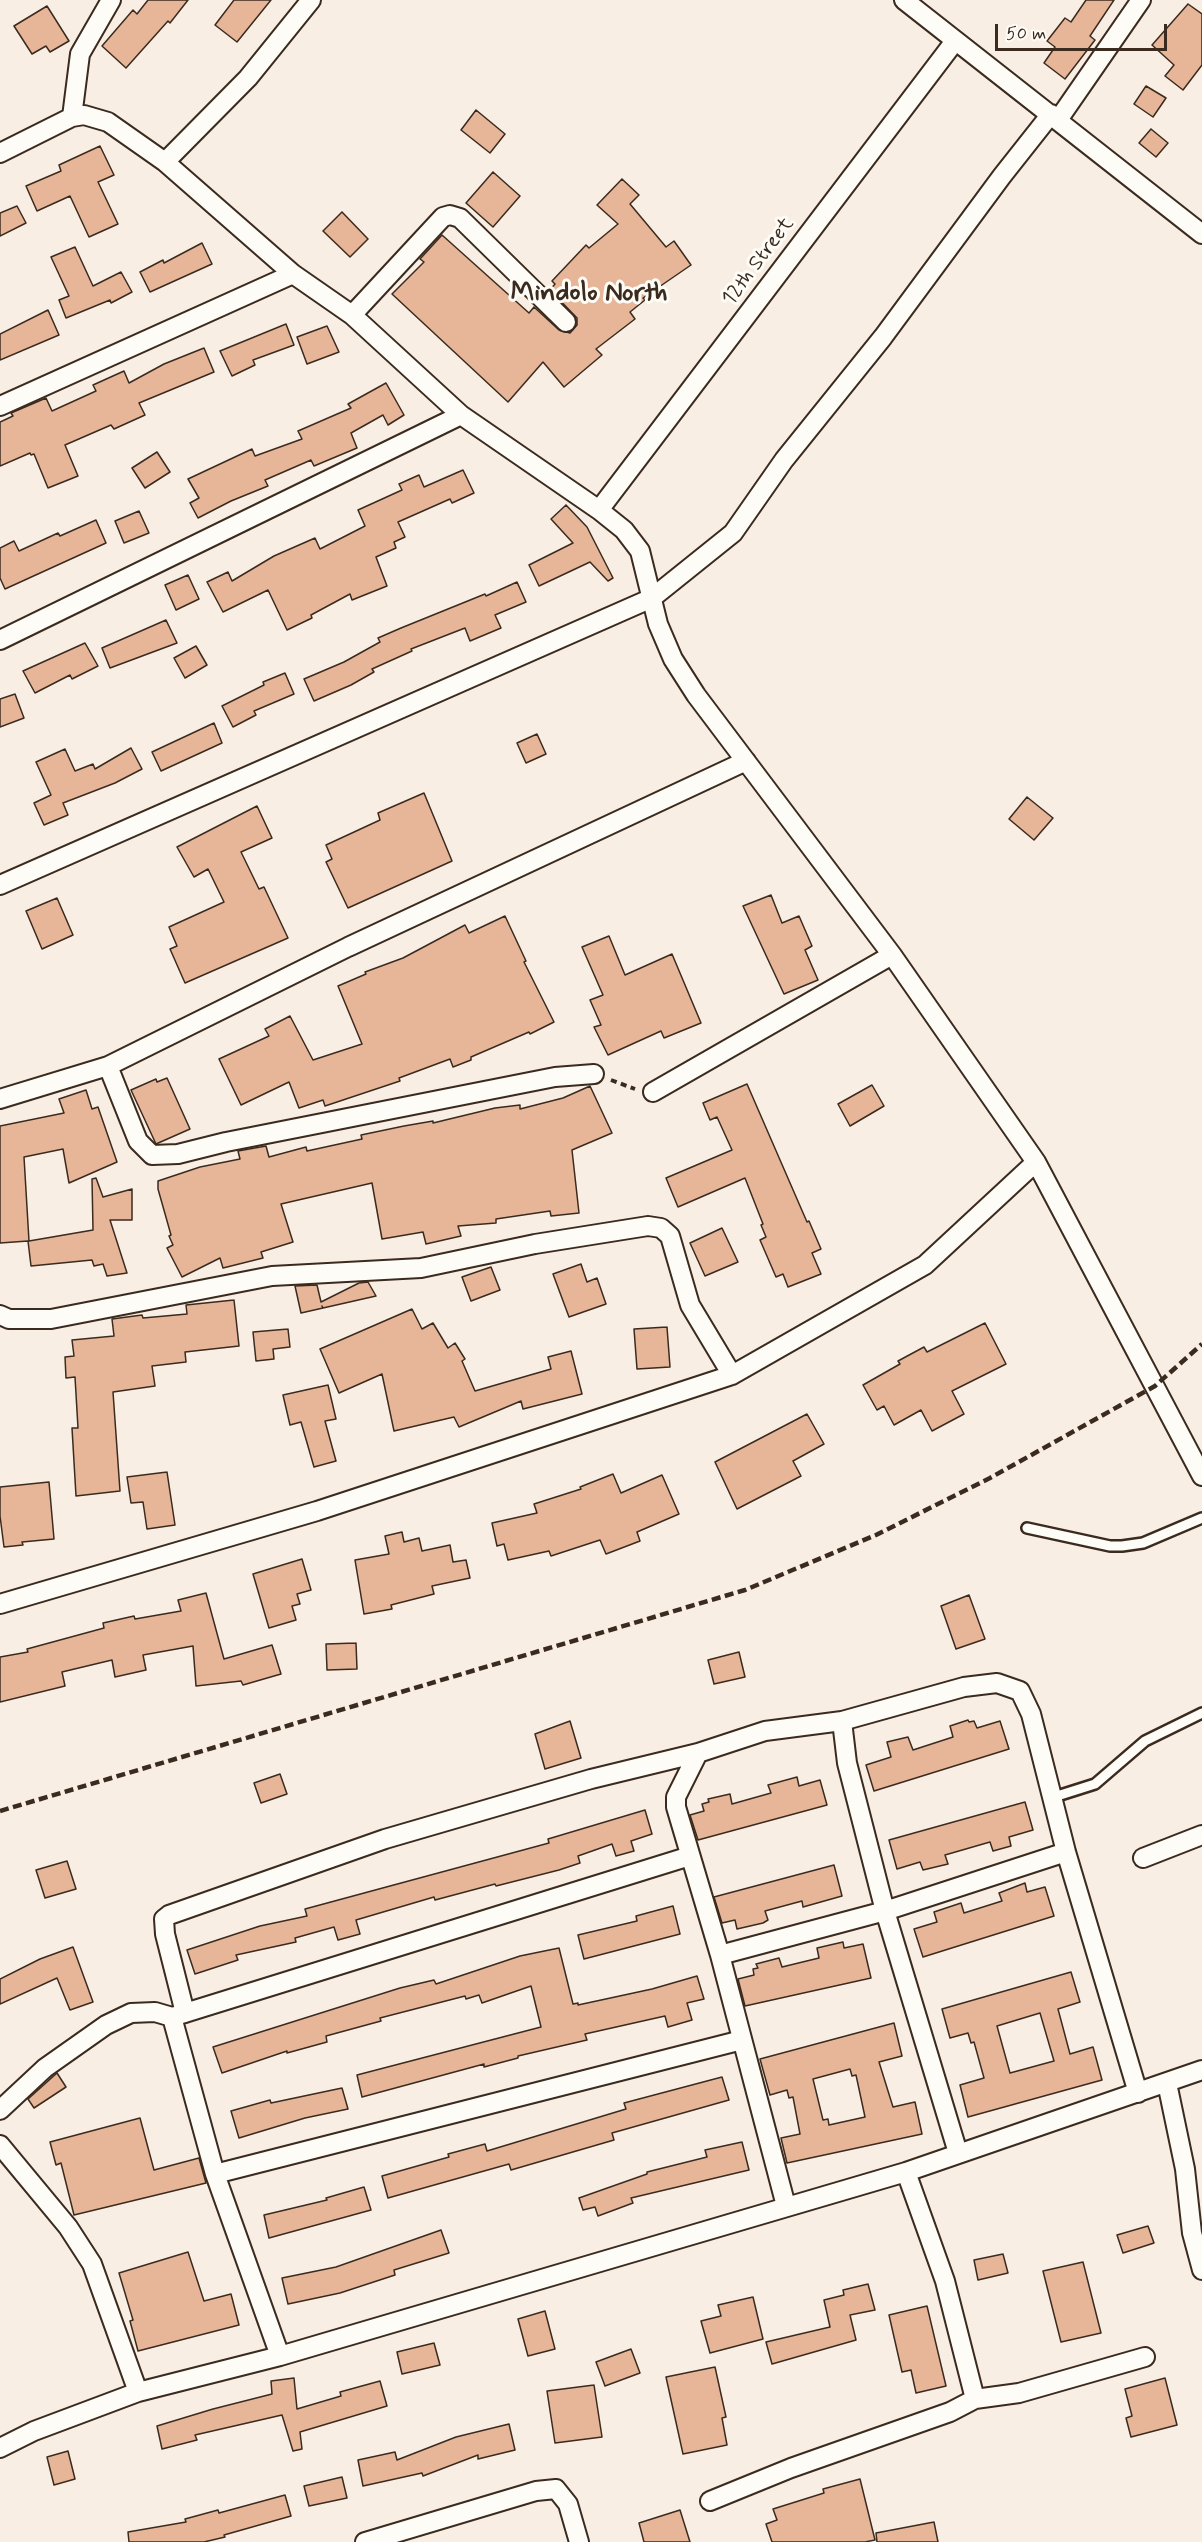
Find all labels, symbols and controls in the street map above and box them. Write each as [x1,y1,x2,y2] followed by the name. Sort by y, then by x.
[998,12,1170,50] scale bar
[1006,22,1046,46] text: 50 m
[718,213,800,311] street label: 12th Street
[510,278,668,310] district label: Mindolo North

